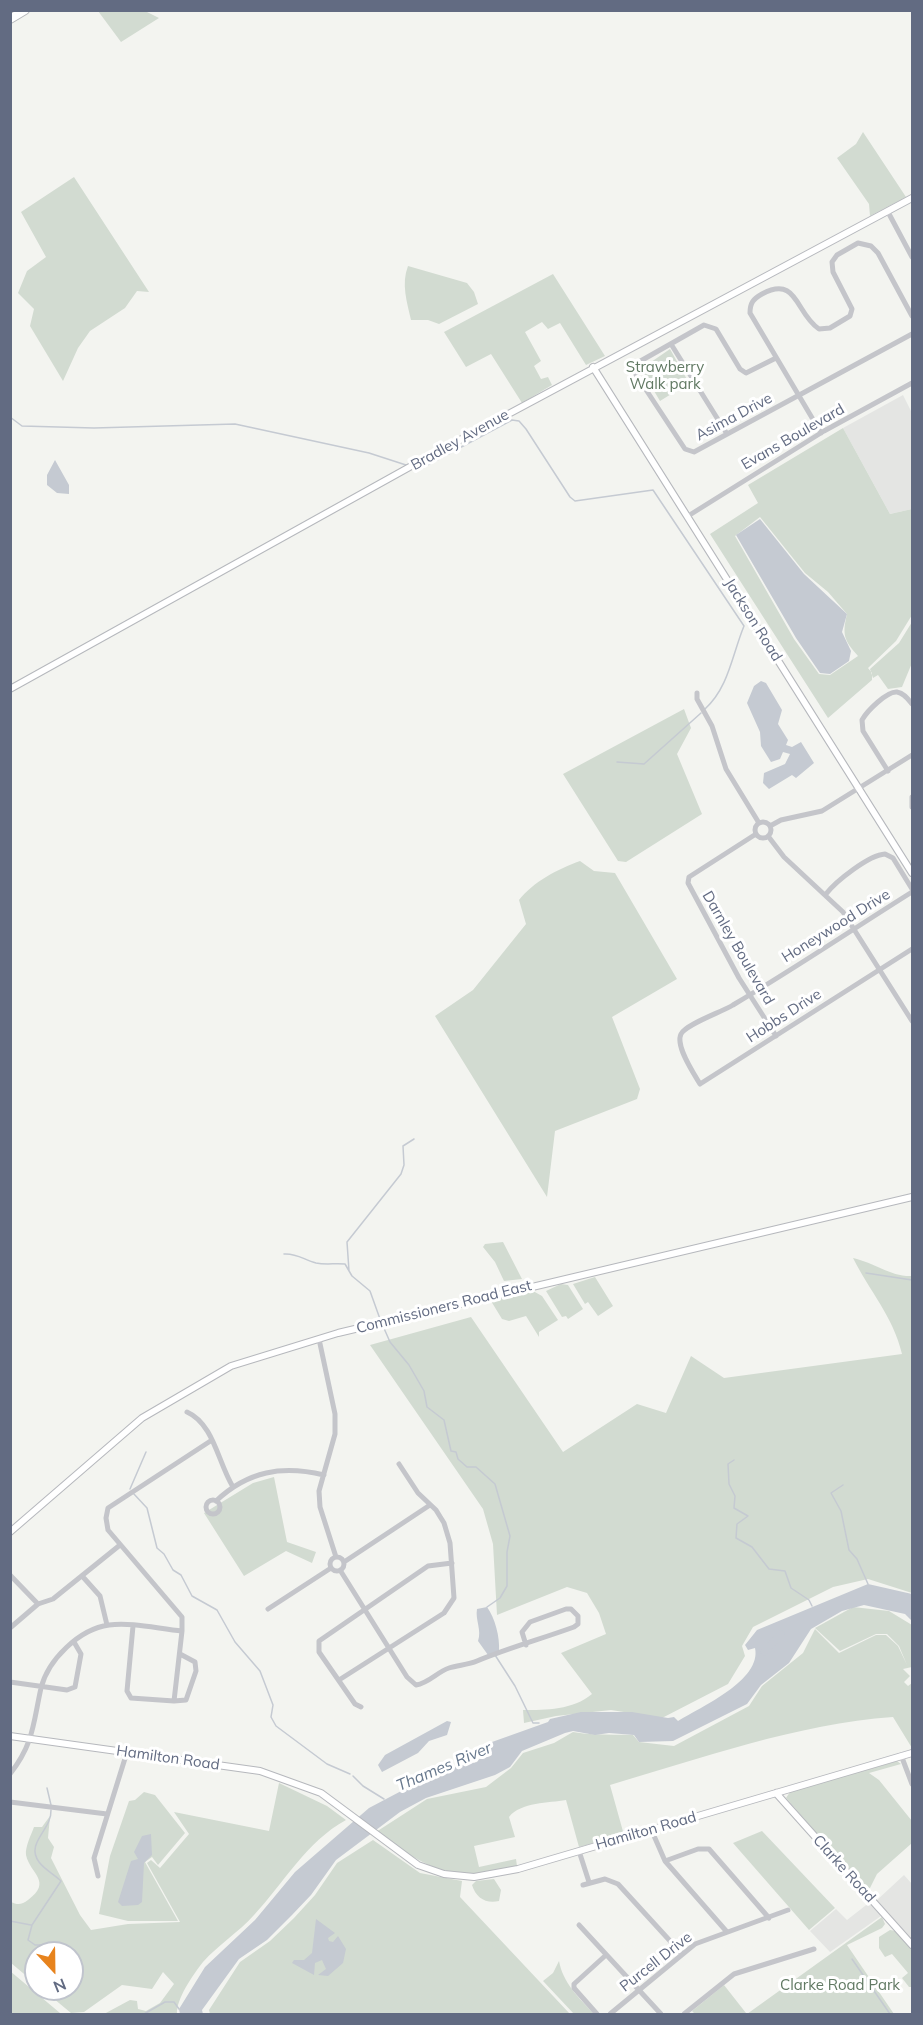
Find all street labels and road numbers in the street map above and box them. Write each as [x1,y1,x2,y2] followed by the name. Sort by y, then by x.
[693,389,775,445] street label: Asima Drive
[738,400,848,474] street label: Evans Boulevard
[408,406,512,474] street label: Bradley Avenue
[720,575,786,665] street label: Jackson Road
[779,885,893,967] street label: Honeywood Drive
[698,888,778,1008] street label: Darnley Boulevard
[743,985,825,1047] street label: Hobbs Drive
[355,1277,533,1337] street label: Commissioners Road East
[115,1742,221,1774] street label: Hamilton Road
[594,1808,698,1854] street label: Hamilton Road
[809,1832,879,1906] street label: Clarke Road
[616,1928,696,1996] street label: Purcell Drive

